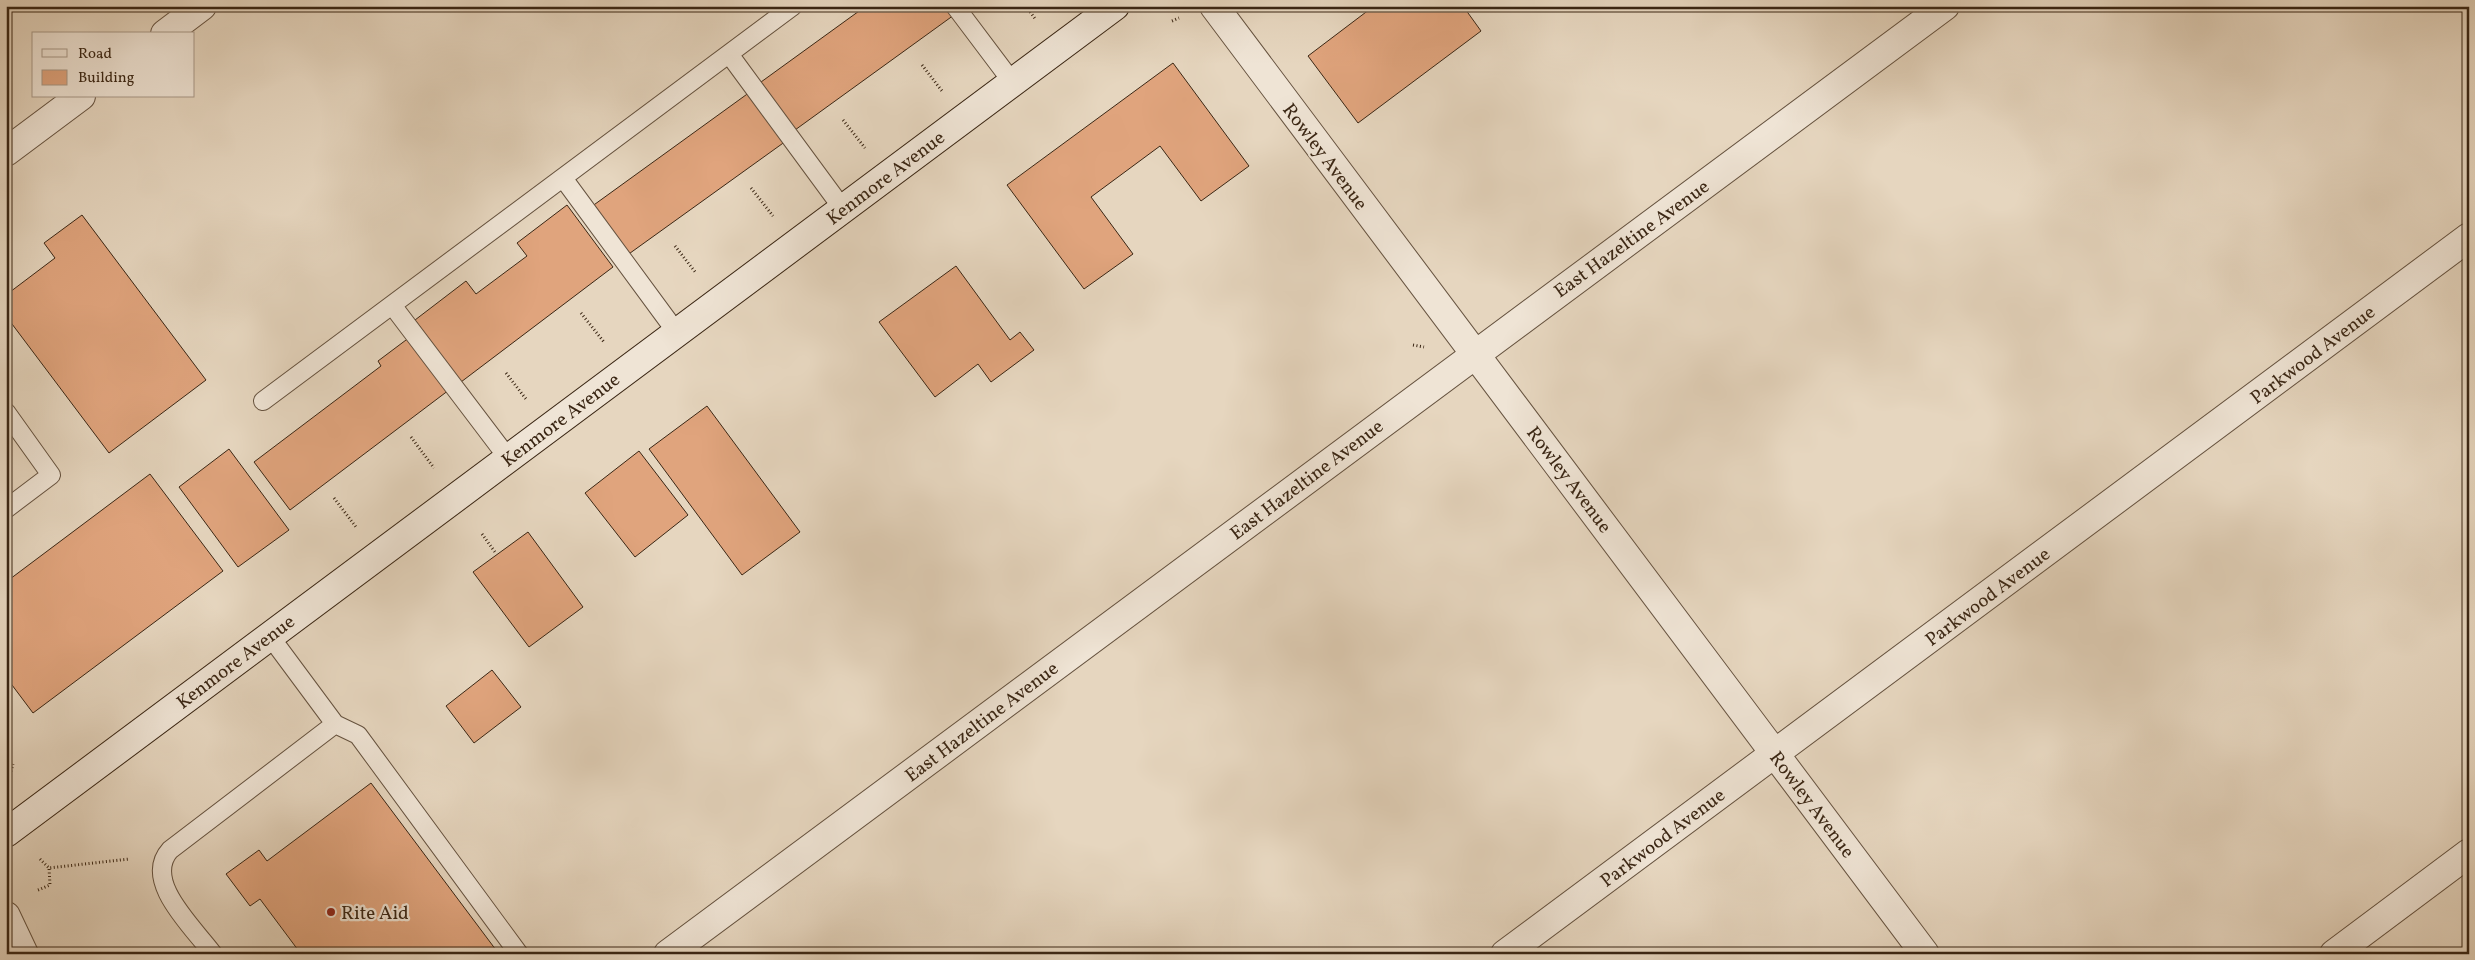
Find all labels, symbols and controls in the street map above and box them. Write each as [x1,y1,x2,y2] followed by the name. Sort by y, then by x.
[32,32,195,98] legend
[78,44,112,65] text: Road
[78,68,135,89] text: Building
[1276,99,1373,216] street label: Rowley Avenue
[822,125,951,232] street label: Kenmore Avenue
[1549,174,1715,305] street label: East Hazeltine Avenue
[2245,300,2381,411] street label: Parkwood Avenue
[497,367,626,474] street label: Kenmore Avenue
[1225,414,1389,547] street label: East Hazeltine Avenue
[1520,422,1617,539] street label: Rowley Avenue
[1920,542,2056,653] street label: Parkwood Avenue
[172,609,301,716] street label: Kenmore Avenue
[900,656,1064,789] street label: East Hazeltine Avenue
[1763,747,1860,864] street label: Rowley Avenue
[1595,783,1731,894] street label: Parkwood Avenue
[341,901,409,927] place label: Rite Aid
[325,906,337,918] marker: Rite Aid

